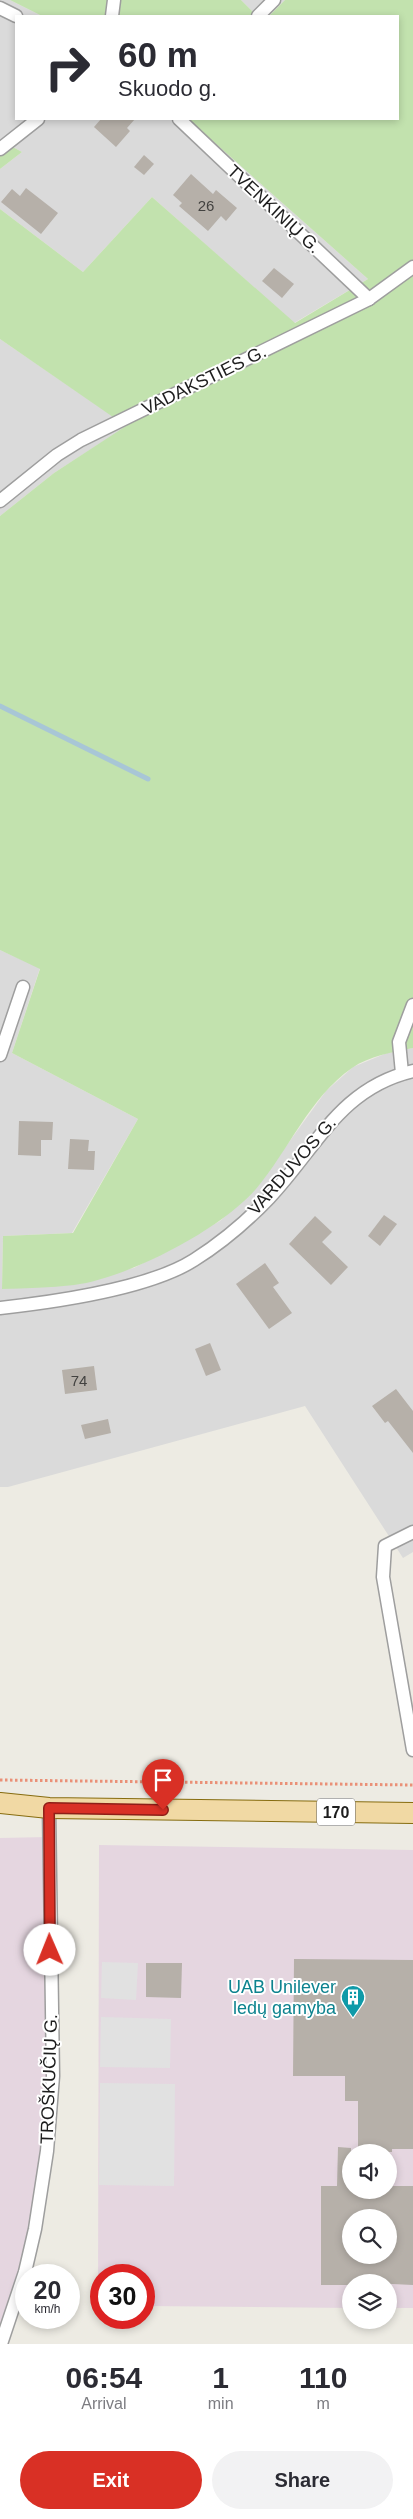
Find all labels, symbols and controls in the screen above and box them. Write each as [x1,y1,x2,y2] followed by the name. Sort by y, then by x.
[35,35,100,100] icon: right
[118,35,198,74] text: 60 m
[118,76,217,101] text: Skuodo g.
[223,161,325,257] street label: TVENKINIŲ G.
[198,197,214,214] house number: 26
[139,341,269,419] street label: VADAKSTIES G.
[244,1113,340,1219] street label: VARDUVOS G.
[71,1372,87,1389] house number: 74
[142,1759,184,1810] pin
[149,1766,177,1794] icon: arrive
[317,1798,355,1825] road number: 170
[23,1923,75,1975] position arrow
[228,1977,337,2018] place label: UAB Unilever ledų gamyba
[340,1984,366,2018] building icon: UAB Unilever ledų gamyba
[36,2014,61,2144] street label: TROŠKUČIŲ G.
[342,2144,397,2329] map controls
[342,2144,397,2199] button: sound
[342,2209,397,2264] button: search
[90,2264,155,2329] speed limit sign: 30
[342,2274,397,2329] button: layers
[34,2276,61,2304] text: 20
[34,2302,61,2316] text: km/h
[66,2361,142,2394] text: 06:54
[212,2361,229,2394] text: 1
[299,2361,347,2394] text: 110
[81,2395,127,2412] text: Arrival
[208,2395,234,2412] text: min
[317,2395,330,2412] text: m
[20,2451,202,2509] button: Exit
[212,2451,393,2509] button: Share

